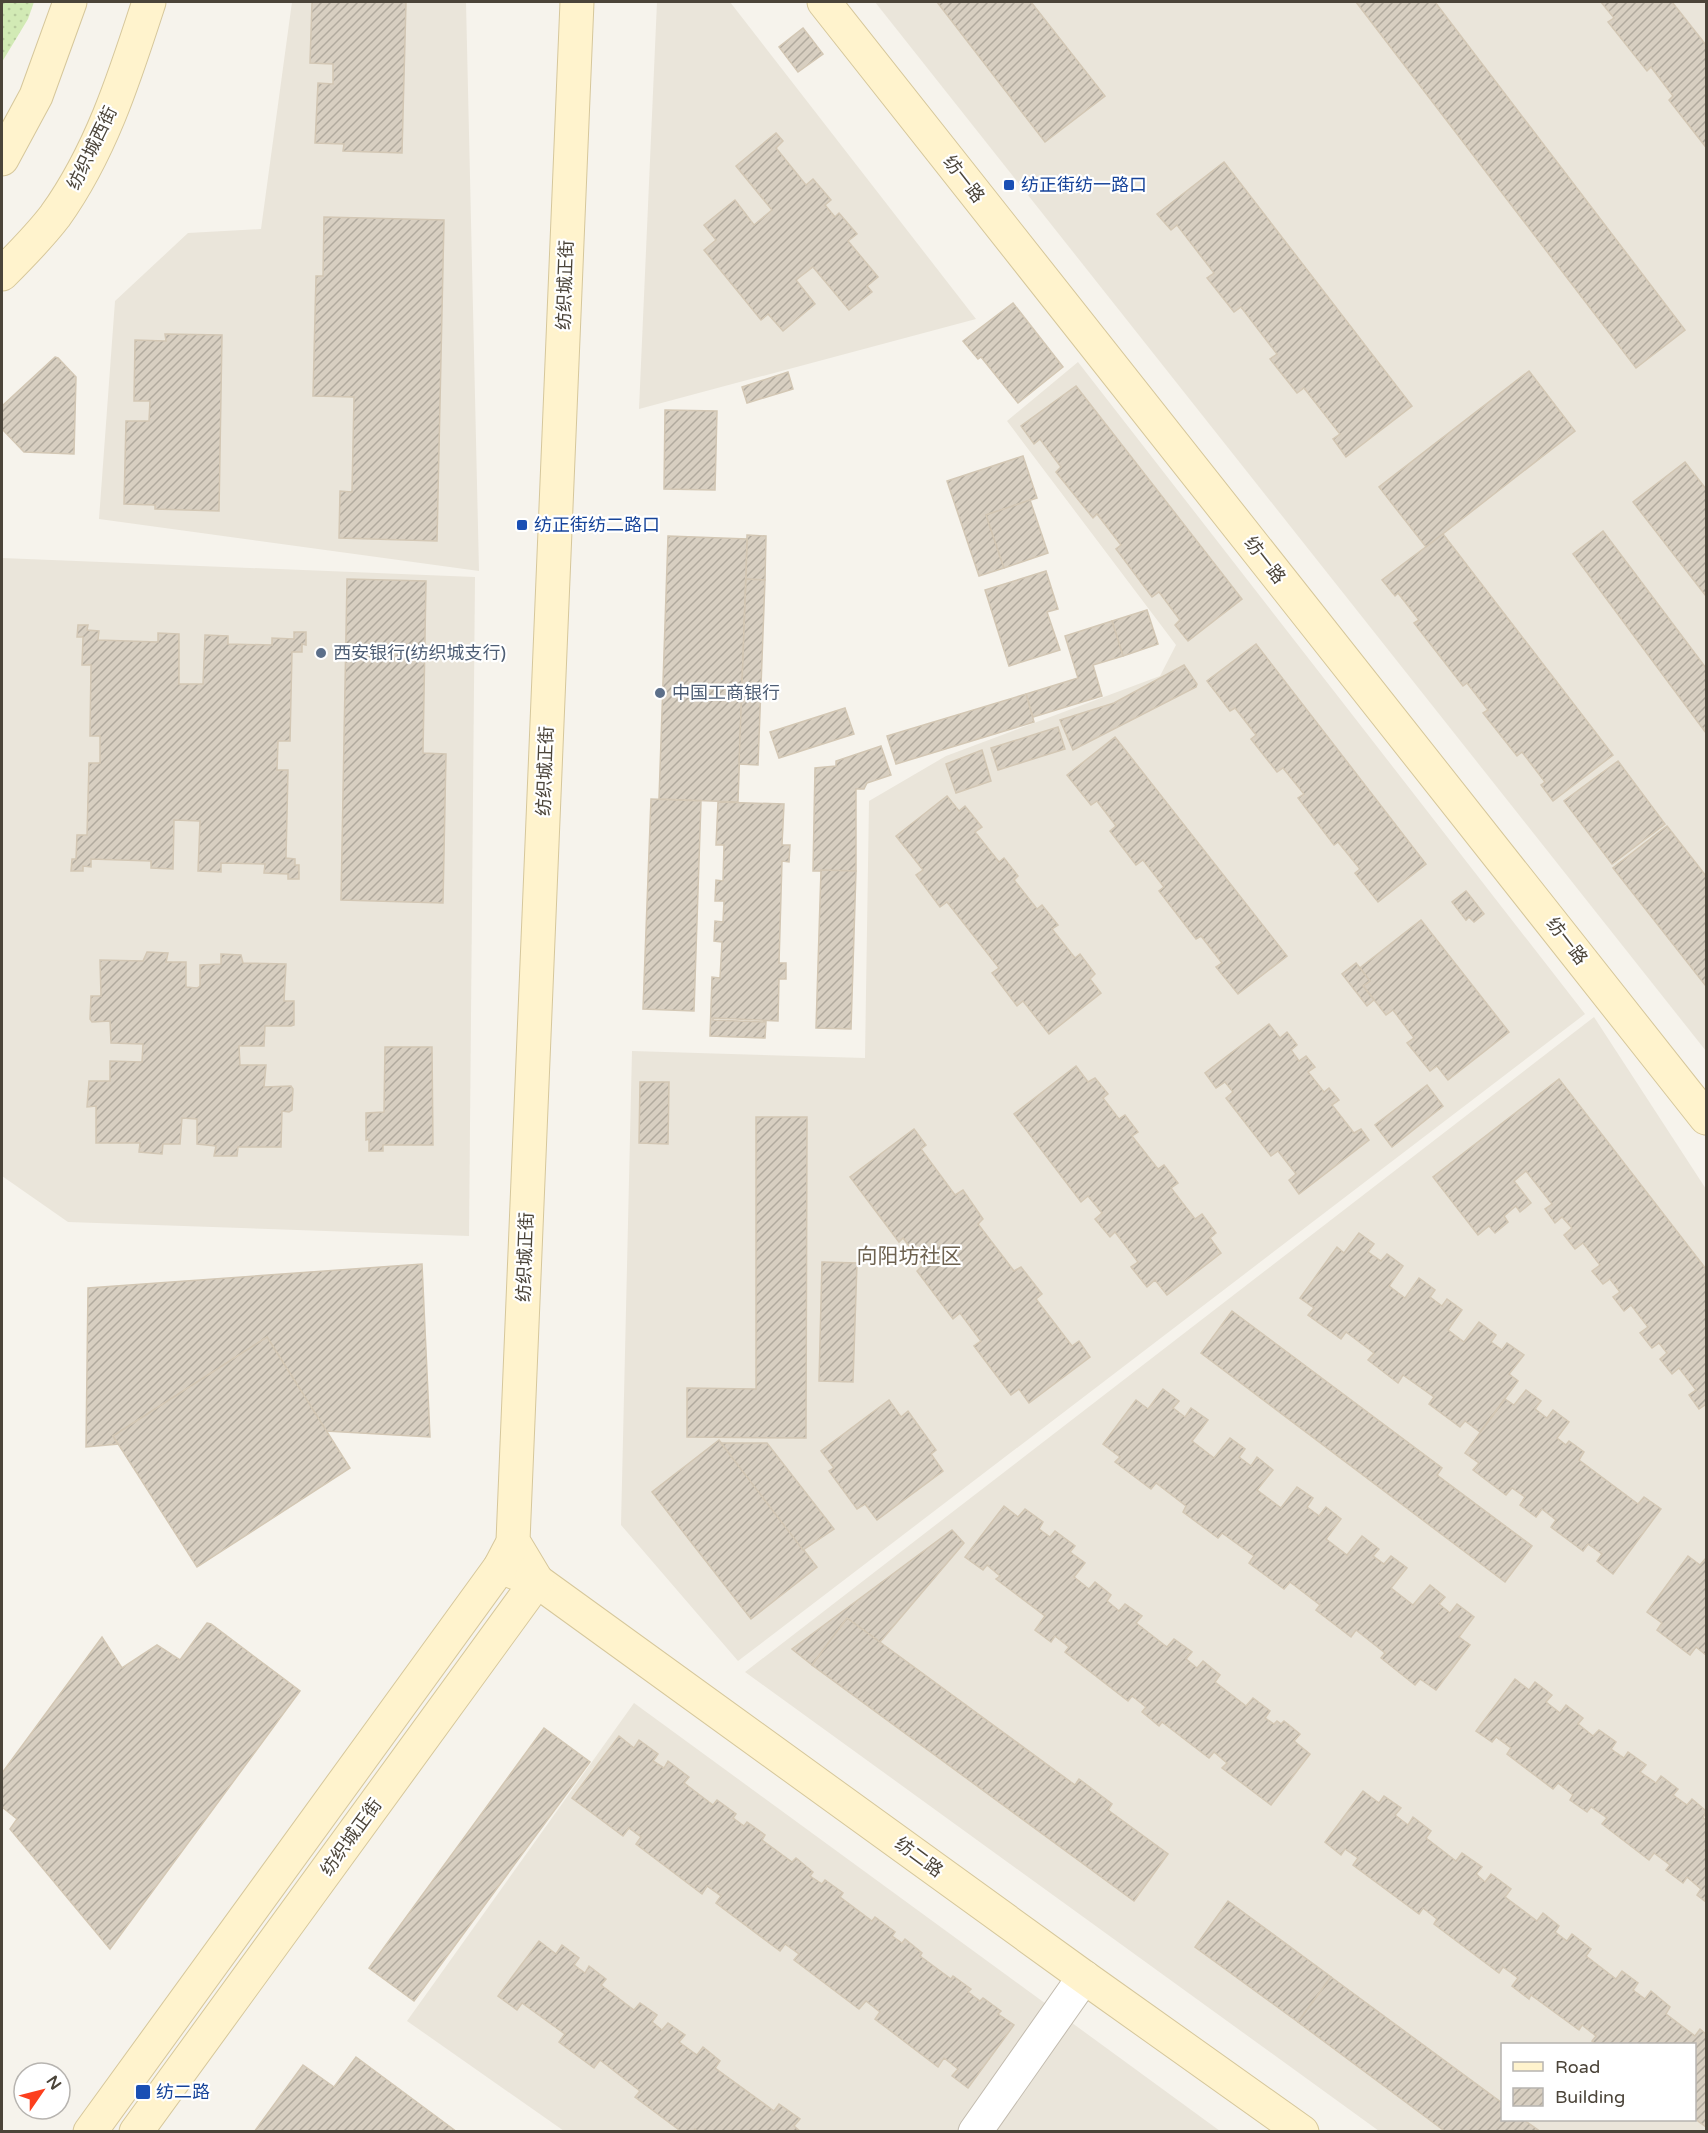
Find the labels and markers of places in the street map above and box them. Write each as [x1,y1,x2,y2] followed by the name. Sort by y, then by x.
[1021,174,1147,196] place label: 纺正街纺一路口
[1002,178,1016,192] marker: 纺正街纺一路口
[534,514,660,536] place label: 纺正街纺二路口
[515,518,529,532] marker: 纺正街纺二路口
[333,642,506,664] place label: 西安银行(纺织城支行)
[314,646,328,660] marker: 西安银行(纺织城支行)
[672,682,780,704] place label: 中国工商银行
[653,686,667,700] marker: 中国工商银行
[156,2081,210,2103] place label: 纺二路
[134,2083,152,2101] marker: 纺二路

